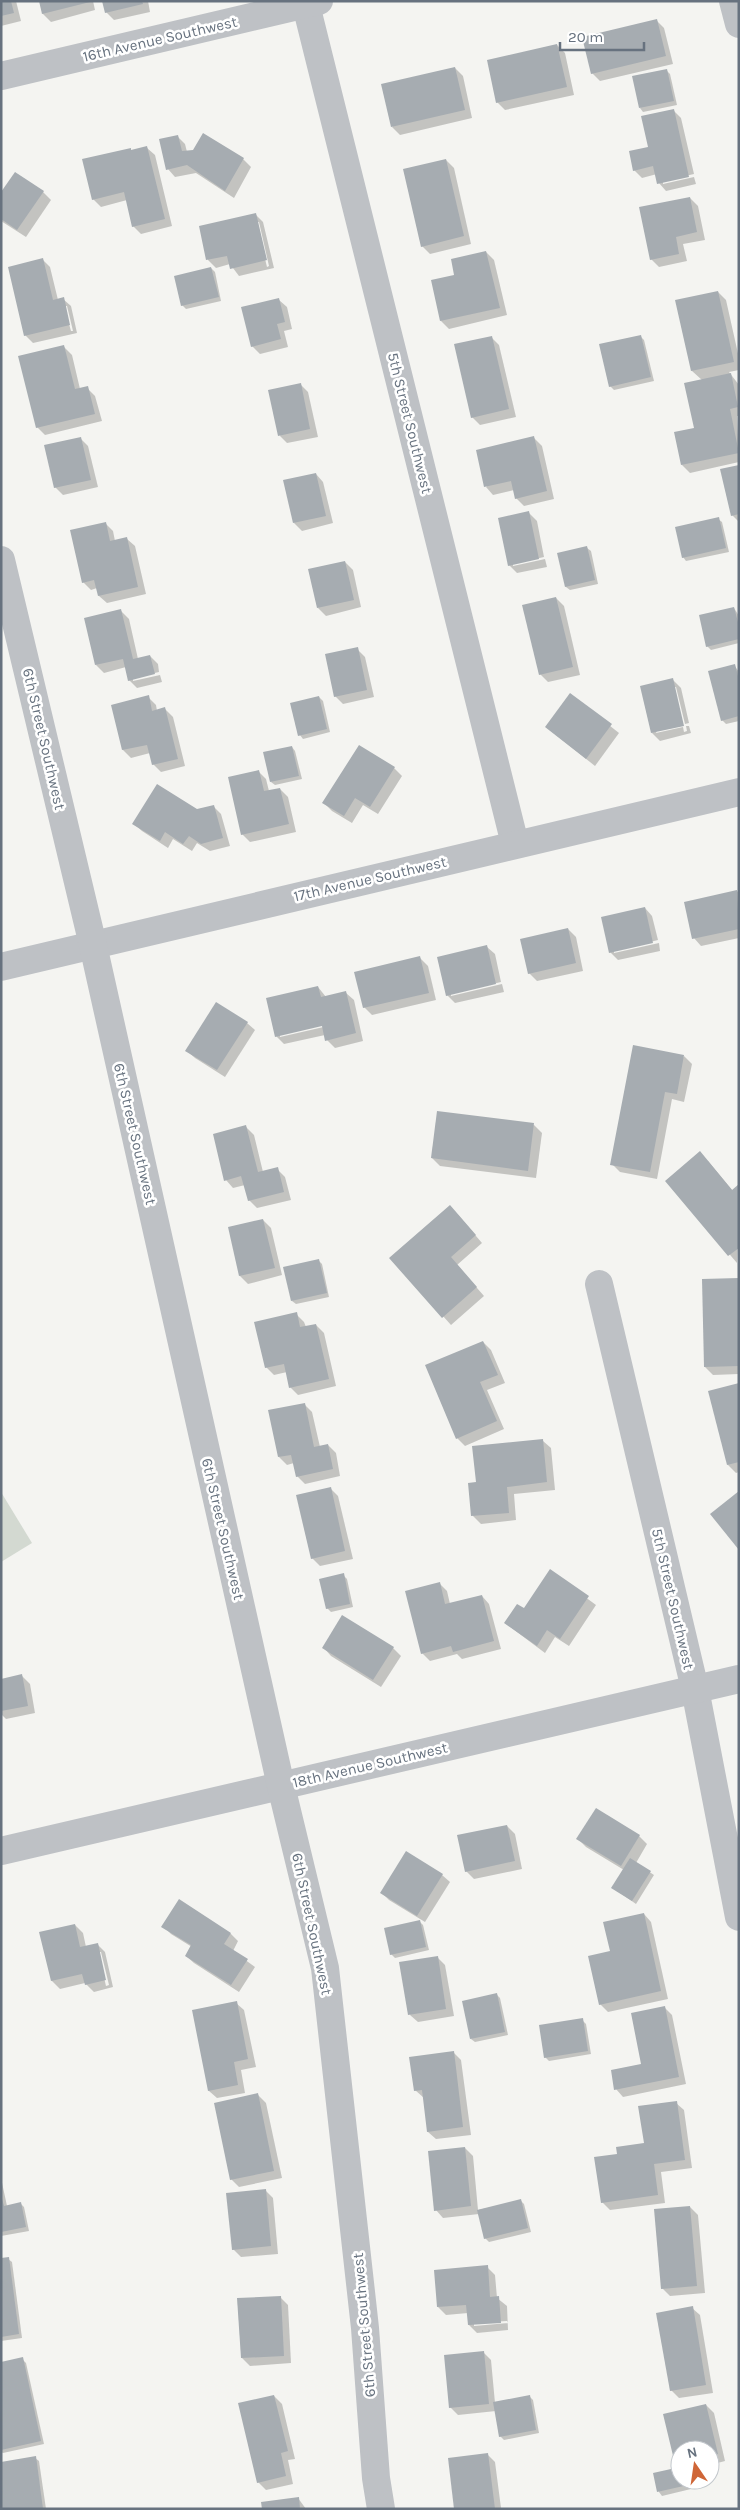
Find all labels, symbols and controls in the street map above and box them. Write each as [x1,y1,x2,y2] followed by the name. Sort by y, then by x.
[81,12,239,66] street label: 16th Avenue Southwest
[560,20,644,52] scale bar
[568,28,603,46] text: 20 m
[384,351,436,496] street label: 5th Street Southwest
[19,666,69,812] street label: 6th Street Southwest
[292,853,449,905] street label: 17th Avenue Southwest
[110,1061,160,1207] street label: 6th Street Southwest
[198,1456,248,1602] street label: 6th Street Southwest
[648,1527,698,1672] street label: 5th Street Southwest
[291,1738,450,1792] street label: 18th Avenue Southwest
[288,1851,336,1997] street label: 6th Street Southwest
[349,2252,379,2398] street label: 6th Street Southwest
[670,2440,720,2490] north arrow
[685,2443,699,2462] text: N

